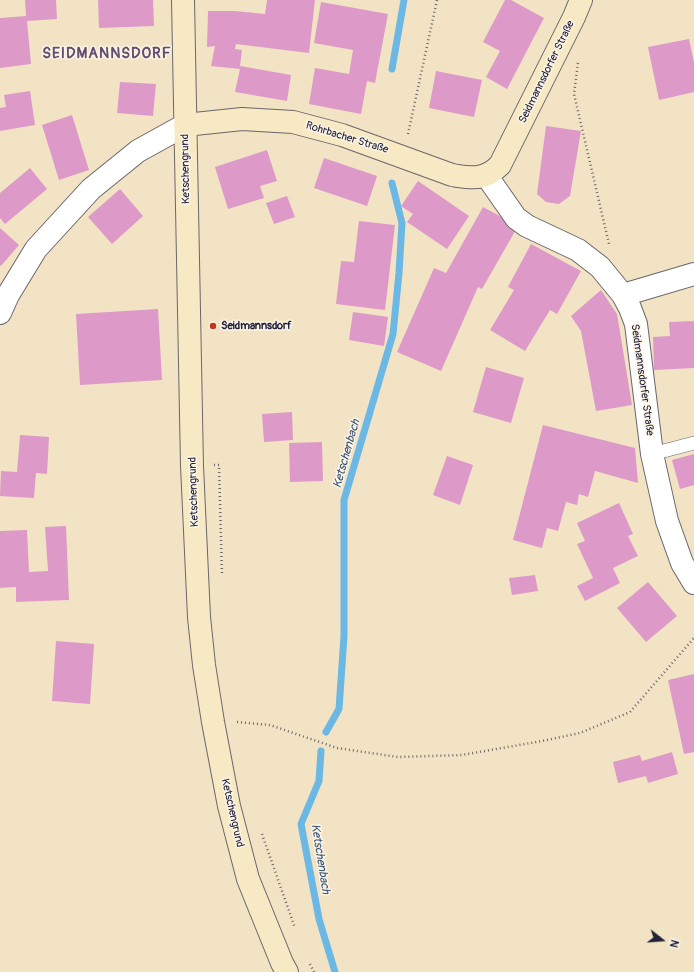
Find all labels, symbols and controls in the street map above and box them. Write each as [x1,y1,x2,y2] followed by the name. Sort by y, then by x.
[516,18,578,126] street label: Seidmannsdorfer Straße
[42,45,172,63] district label: SEIDMANNSDORF
[304,119,390,157] street label: Rohrbacher Straße
[179,134,193,204] street label: Ketschengrund
[221,319,291,333] place label: Seidmannsdorf
[208,321,218,331] marker: Seidmannsdorf
[628,323,656,437] street label: Seidmannsdorfer Straße
[330,418,364,490] water label: Ketschenbach
[186,457,202,527] street label: Ketschengrund
[218,777,246,849] street label: Ketschengrund
[307,823,333,895] water label: Ketschenbach
[642,920,682,960] north arrow
[667,938,681,949] text: N

